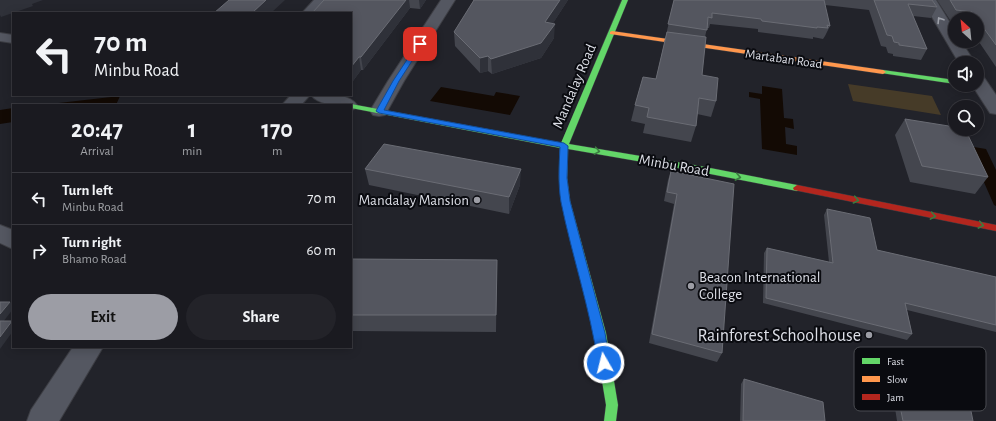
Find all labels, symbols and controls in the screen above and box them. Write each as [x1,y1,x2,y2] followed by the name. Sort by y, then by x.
[948,12,984,48] north arrow
[948,12,984,136] map controls
[938,17,945,24] one-way arrow
[403,27,437,61] pin
[28,28,80,80] icon: left
[94,29,148,57] text: 70 m
[409,33,431,55] icon: arrive
[550,42,599,131] street label: Mandalay Road
[744,48,823,71] street label: Martaban Road
[948,56,984,92] button: sound
[94,62,179,80] text: Minbu Road
[948,100,984,136] button: search
[71,118,123,142] text: 20:47
[188,118,196,142] text: 1
[261,118,293,142] text: 170
[80,145,114,158] text: Arrival
[182,145,202,158] text: min
[272,145,282,158] text: m
[594,146,600,155] one-way arrow
[638,152,710,179] street label: Minbu Road
[735,172,741,180] one-way arrow
[62,183,113,198] text: Turn left
[28,188,50,210] icon: left
[307,191,336,206] text: 70 m
[358,193,469,208] place label: Mandalay Mansion
[472,195,482,205] marker: Mandalay Mansion
[853,195,859,204] one-way arrow
[62,201,123,214] text: Minbu Road
[930,211,937,219] one-way arrow
[978,220,984,229] one-way arrow
[62,235,121,250] text: Turn right
[28,240,50,262] icon: right
[307,243,336,258] text: 60 m
[62,253,126,266] text: Bhamo Road
[699,270,821,302] place label: Beacon International College
[686,281,696,291] marker: Beacon International College
[28,294,178,340] button: Exit
[186,294,336,340] button: Share
[697,327,861,345] place label: Rainforest Schoolhouse
[864,330,874,340] marker: Rainforest Schoolhouse
[583,342,625,384] position arrow
[854,347,986,411] legend
[887,356,905,367] text: Fast
[887,374,908,385] text: Slow
[887,392,904,403] text: Jam

